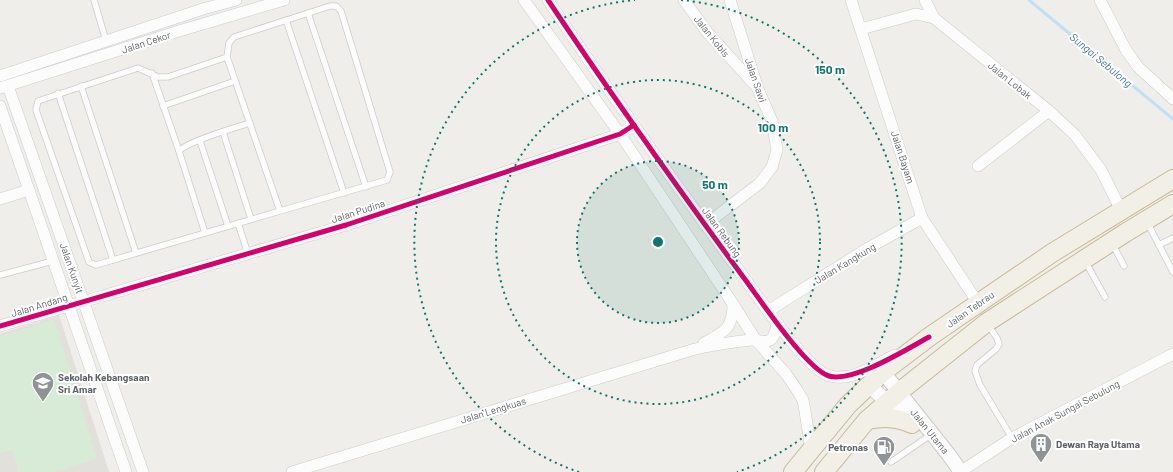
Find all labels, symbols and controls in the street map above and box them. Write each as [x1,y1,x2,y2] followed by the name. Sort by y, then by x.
[692,13,732,59] street label: Jalan Kobis
[120,28,172,56] street label: Jalan Cekor
[1068,30,1135,90] water label: Sungai Sebulong
[743,56,769,104] street label: Jalan Sawi
[986,59,1034,101] street label: Jalan Lobak
[815,62,845,76] text: 150 m
[758,120,788,134] text: 100 m
[889,129,917,185] street label: Jalan Bayam
[702,177,728,191] text: 50 m
[330,197,386,225] street label: Jalan Pudina
[700,205,744,259] street label: Jalan Rebung
[651,235,665,249] centre of rings
[812,240,878,286] street label: Jalan Kangkung
[58,241,86,295] street label: Jalan Kunyit
[944,288,996,330] street label: Jalan Tebrau
[9,291,69,319] street label: Jalan Andang
[30,370,56,403] school or university icon: Sekolah Kebangsaan Sri Amar
[58,371,149,395] place label: Sekolah Kebangsaan Sri Amar
[1009,377,1121,445] street label: Jalan Anak Sungai Sebulung
[459,394,527,426] street label: Jalan Lengkuas
[908,406,952,456] street label: Jalan Utama
[1028,431,1054,464] building icon: Dewan Raya Utama
[871,434,897,467] fuel station icon: Petronas
[1056,438,1140,450] place label: Dewan Raya Utama
[828,441,868,453] place label: Petronas

